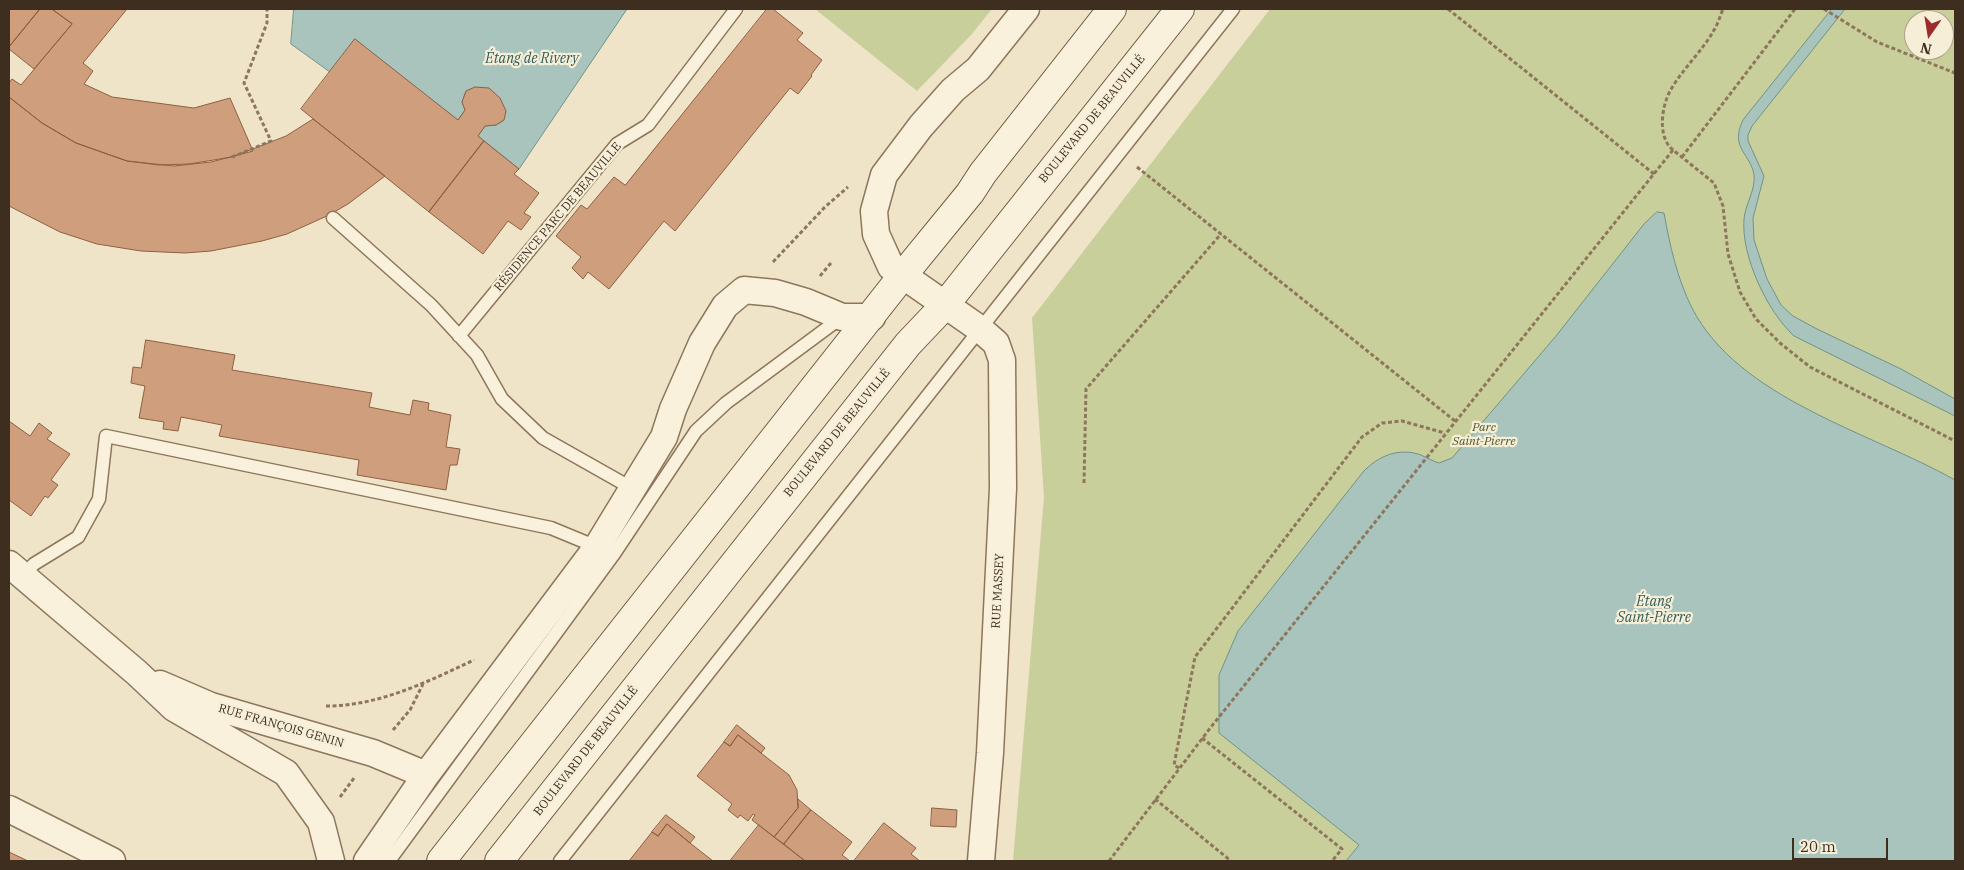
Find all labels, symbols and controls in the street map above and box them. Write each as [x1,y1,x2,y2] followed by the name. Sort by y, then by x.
[1904,10,1954,60] north arrow
[1918,39,1933,59] text: N
[485,51,579,67] water label: Étang de Rivery
[1036,52,1148,186] street label: BOULEVARD DE BEAUVILLÉ
[491,140,625,294] street label: RÉSIDENCE PARC DE BEAUVILLE
[781,366,893,500] street label: BOULEVARD DE BEAUVILLÉ
[1452,421,1516,449] park label: Parc Saint-Pierre
[989,553,1007,629] street label: RUE MASSEY
[1617,594,1691,626] water label: Étang Saint-Pierre
[531,683,641,819] street label: BOULEVARD DE BEAUVILLÉ
[217,701,345,751] street label: RUE FRANÇOIS GENIN
[1794,828,1890,860] scale bar
[1800,837,1836,856] text: 20 m

